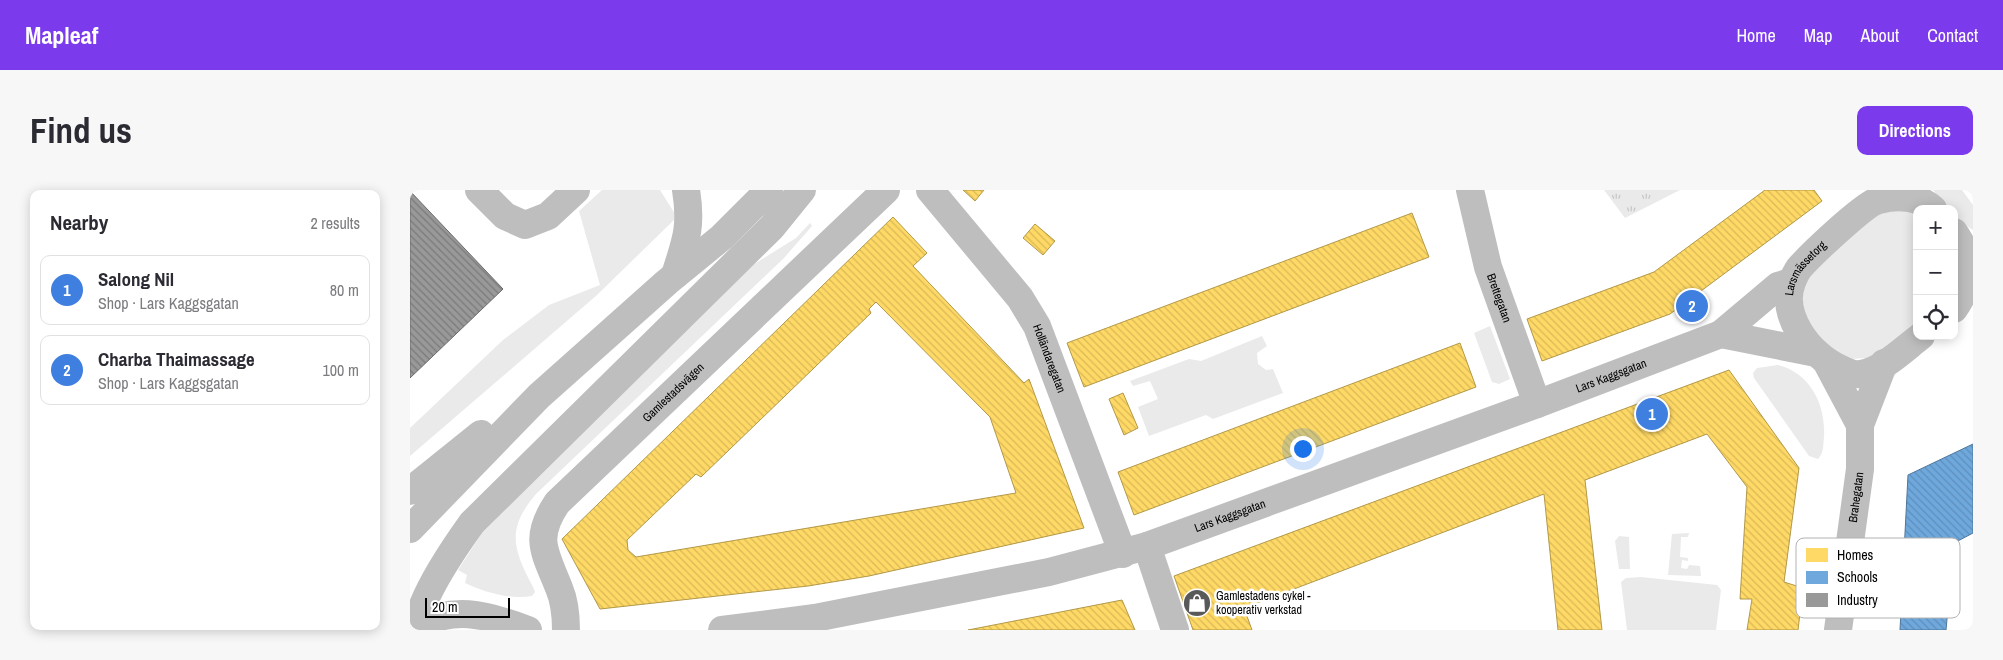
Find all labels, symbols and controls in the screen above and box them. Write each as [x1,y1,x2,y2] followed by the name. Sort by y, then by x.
[25,19,98,51] text: Mapleaf
[1736,23,1776,48] text: Home
[1804,23,1833,48] text: Map
[1861,23,1899,48] text: About
[1927,23,1978,48] text: Contact
[1857,106,1973,155] button: Directions
[30,107,132,154] text: Find us
[1913,205,1958,340] map controls
[1913,205,1958,250] button: +
[50,208,108,237] text: Nearby
[310,212,360,234] text: 2 results
[1781,237,1830,297] street label: Larsmässetorg
[1913,250,1958,295] button: −
[98,266,174,292] text: Salong Nil
[1483,271,1515,325] street label: Brettegatan
[63,279,71,301] text: 1
[330,279,359,301] text: 80 m
[1676,287,1708,325] pin: 2
[98,292,239,314] text: Shop · Lars Kaggsgatan
[1913,295,1958,340] button: locate
[1029,322,1069,395] street label: Holländaregatan
[98,346,255,372] text: Charba Thaimassage
[1573,355,1649,397] street label: Lars Kaggsgatan
[63,359,71,381] text: 2
[323,359,359,381] text: 100 m
[639,359,707,426] street label: Gamlestadsvägen
[98,372,239,394] text: Shop · Lars Kaggsgatan
[1636,395,1668,433] pin: 1
[1290,436,1316,462] your location
[1845,471,1868,524] street label: Brahegatan
[1192,495,1268,536] street label: Lars Kaggsgatan
[1796,538,1960,618] legend
[1837,546,1874,564] text: Homes
[1837,568,1878,586] text: Schools
[1182,588,1212,618] shop icon: Gamlestadens cykel - kooperativ verkstad
[1216,588,1311,618] place label: Gamlestadens cykel - kooperativ verkstad
[1837,591,1878,609] text: Industry
[425,595,510,618] scale bar
[432,598,458,616] text: 20 m

